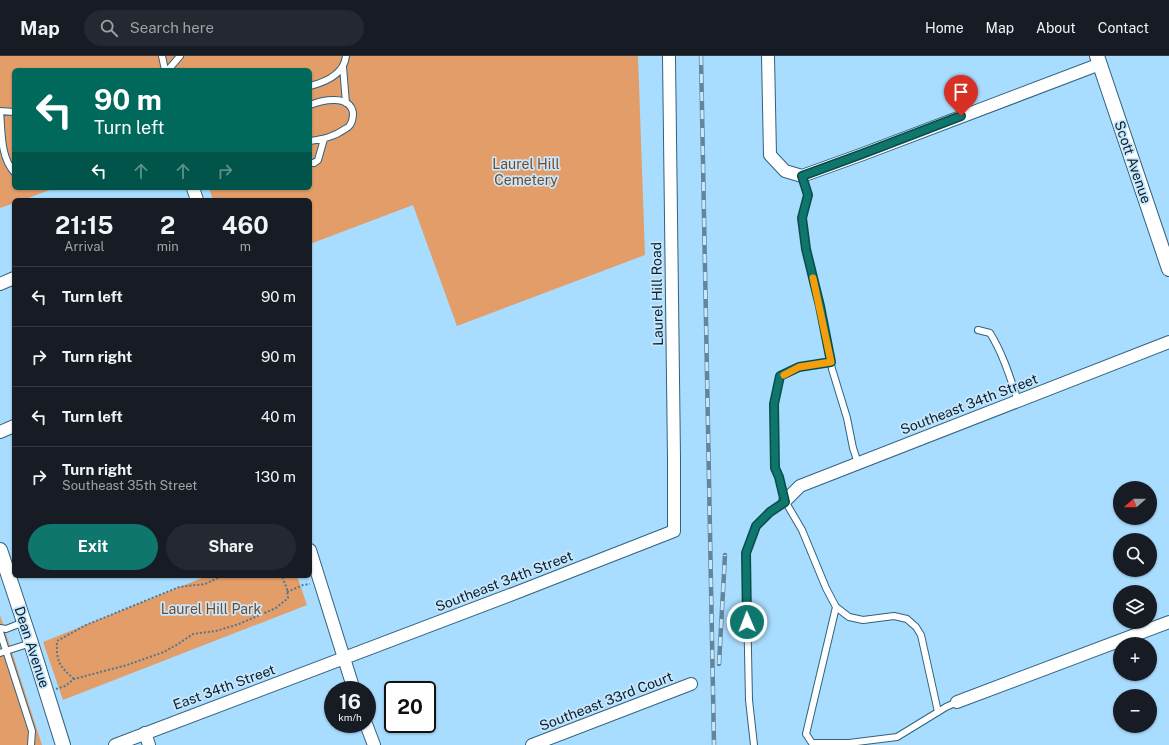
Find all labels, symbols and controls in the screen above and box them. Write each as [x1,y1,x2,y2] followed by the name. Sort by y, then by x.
[84,10,364,46] search box
[20,17,60,39] text: Map
[98,17,120,39] icon: search
[130,19,214,36] text: Search here
[925,20,964,36] text: Home
[986,20,1014,36] text: Map
[1036,20,1076,36] text: About
[1098,20,1149,36] text: Contact
[944,75,978,116] pin
[950,81,972,103] icon: arrive
[94,83,162,116] text: 90 m
[28,84,80,136] icon: left
[94,117,164,138] text: Turn left
[1111,119,1155,205] street label: Scott Avenue
[492,156,560,188] park label: Laurel Hill Cemetery
[88,160,110,182] icon: left
[130,160,152,182] icon: ahead
[172,160,194,182] icon: ahead
[214,160,236,182] icon: right
[55,211,114,239] text: 21:15
[160,211,175,239] text: 2
[222,211,269,239] text: 460
[64,239,104,254] text: Arrival
[157,239,179,254] text: min
[240,239,251,254] text: m
[648,242,666,346] street label: Laurel Hill Road
[28,286,50,308] icon: left
[62,288,123,305] text: Turn left
[261,288,296,305] text: 90 m
[28,346,50,368] icon: right
[62,348,132,365] text: Turn right
[261,348,296,365] text: 90 m
[898,370,1040,438] street label: Southeast 34th Street
[28,406,50,428] icon: left
[62,408,123,425] text: Turn left
[261,408,296,425] text: 40 m
[62,461,132,478] text: Turn right
[28,466,50,488] icon: right
[255,468,296,485] text: 130 m
[62,478,197,493] text: Southeast 35th Street
[1113,481,1157,525] north arrow
[1113,481,1157,733] map controls
[28,524,158,570] button: Exit
[166,524,296,570] button: Share
[1113,533,1157,577] button: search
[433,547,575,615] street label: Southeast 34th Street
[1113,585,1157,629] button: layers
[161,601,261,617] park label: Laurel Hill Park
[726,601,768,643] position arrow
[11,604,53,690] street label: Dean Avenue
[1113,637,1157,681] button: +
[171,661,277,713] street label: East 34th Street
[537,668,675,734] street label: Southeast 33rd Court
[384,681,436,733] speed limit sign: 20
[1113,689,1157,733] button: −
[339,690,361,714] text: 16
[338,711,362,723] text: km/h

